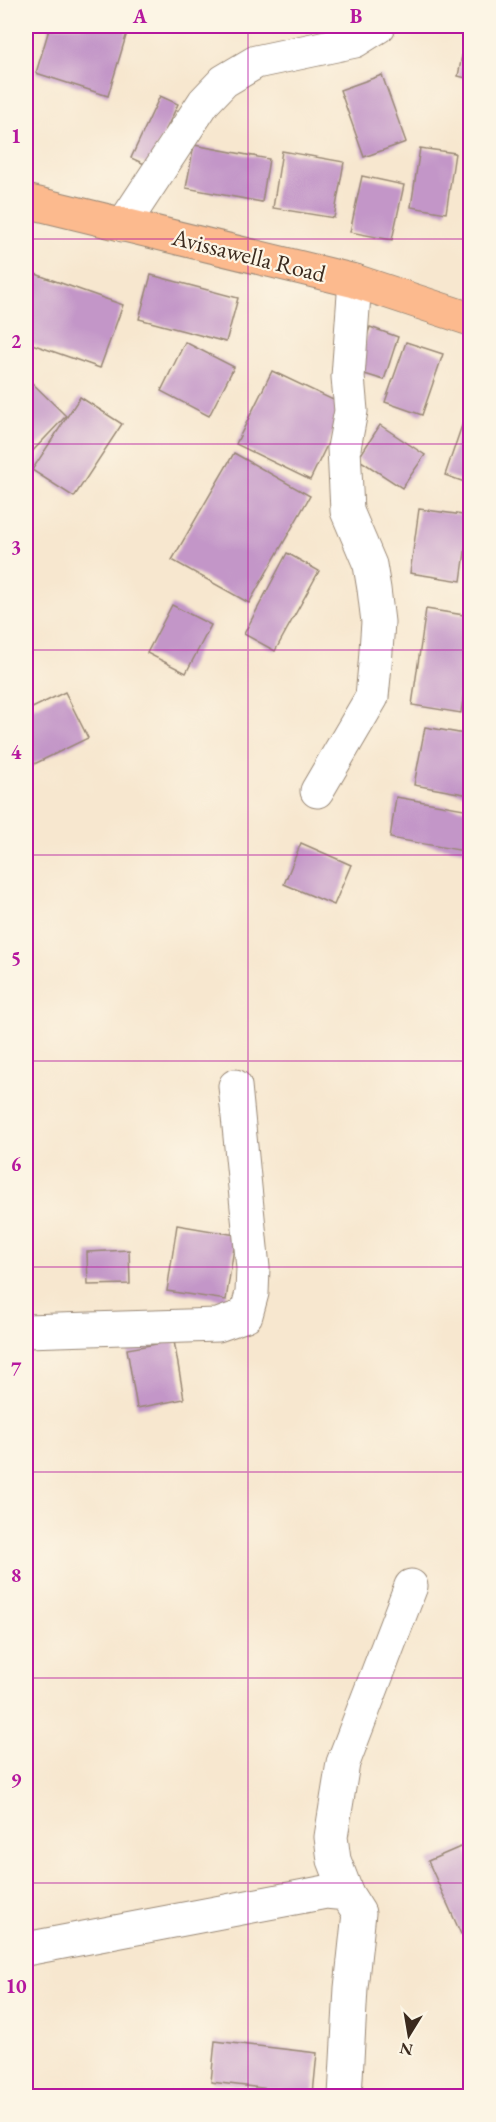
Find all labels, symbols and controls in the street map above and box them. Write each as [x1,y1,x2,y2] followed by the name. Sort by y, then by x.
[132,3,148,29] text: A
[350,3,362,29] text: B
[11,123,21,149] text: 1
[168,221,330,289] street label: Avissawella Road
[11,328,22,354] text: 2
[11,534,21,560] text: 3
[11,739,22,765] text: 4
[11,945,21,971] text: 5
[11,1151,22,1177] text: 6
[11,1356,22,1382] text: 7
[11,1562,21,1588] text: 8
[11,1767,22,1793] text: 9
[5,1973,27,1999] text: 10
[379,2005,439,2065] north arrow
[398,2038,415,2061] text: N

